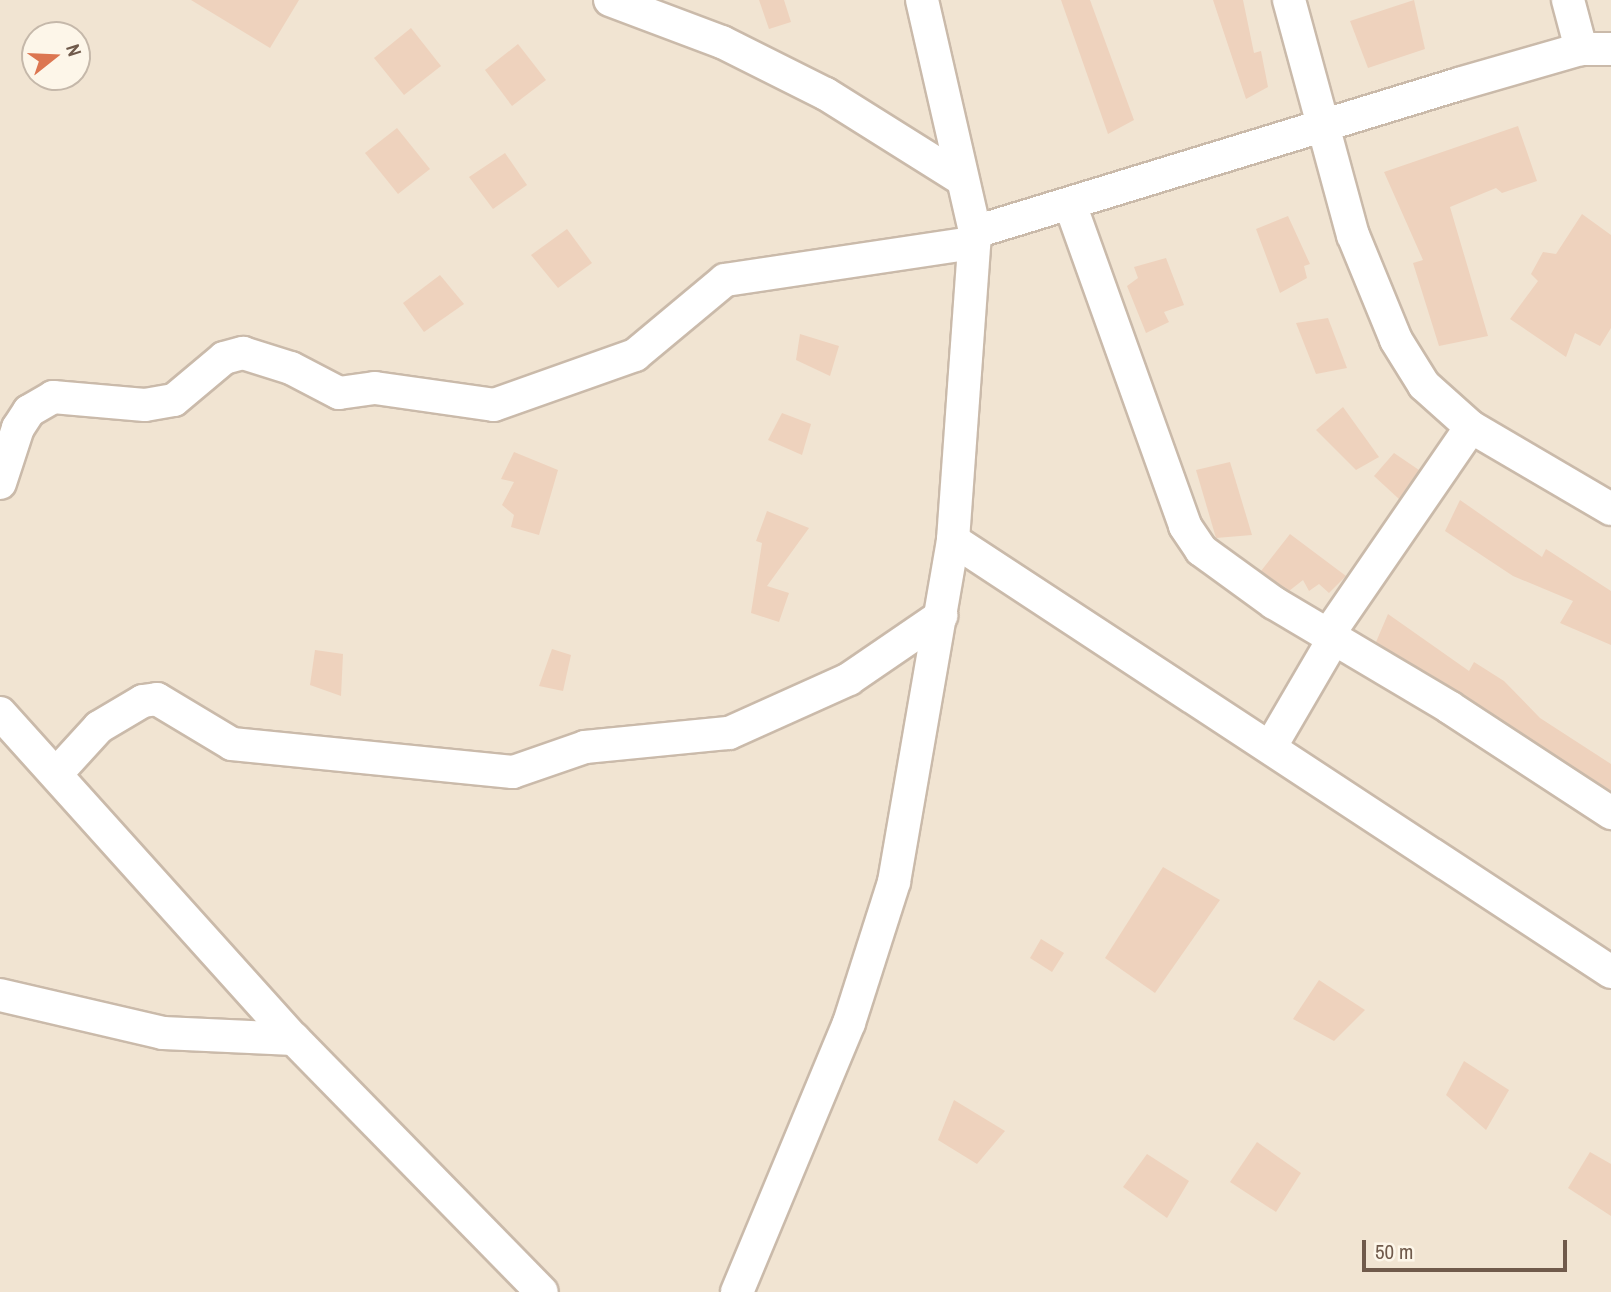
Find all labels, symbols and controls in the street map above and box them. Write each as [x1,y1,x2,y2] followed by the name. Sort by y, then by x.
[21,21,91,91] north arrow
[60,41,88,59] text: N
[1366,1226,1571,1270] scale bar
[1375,1237,1413,1266] text: 50 m

